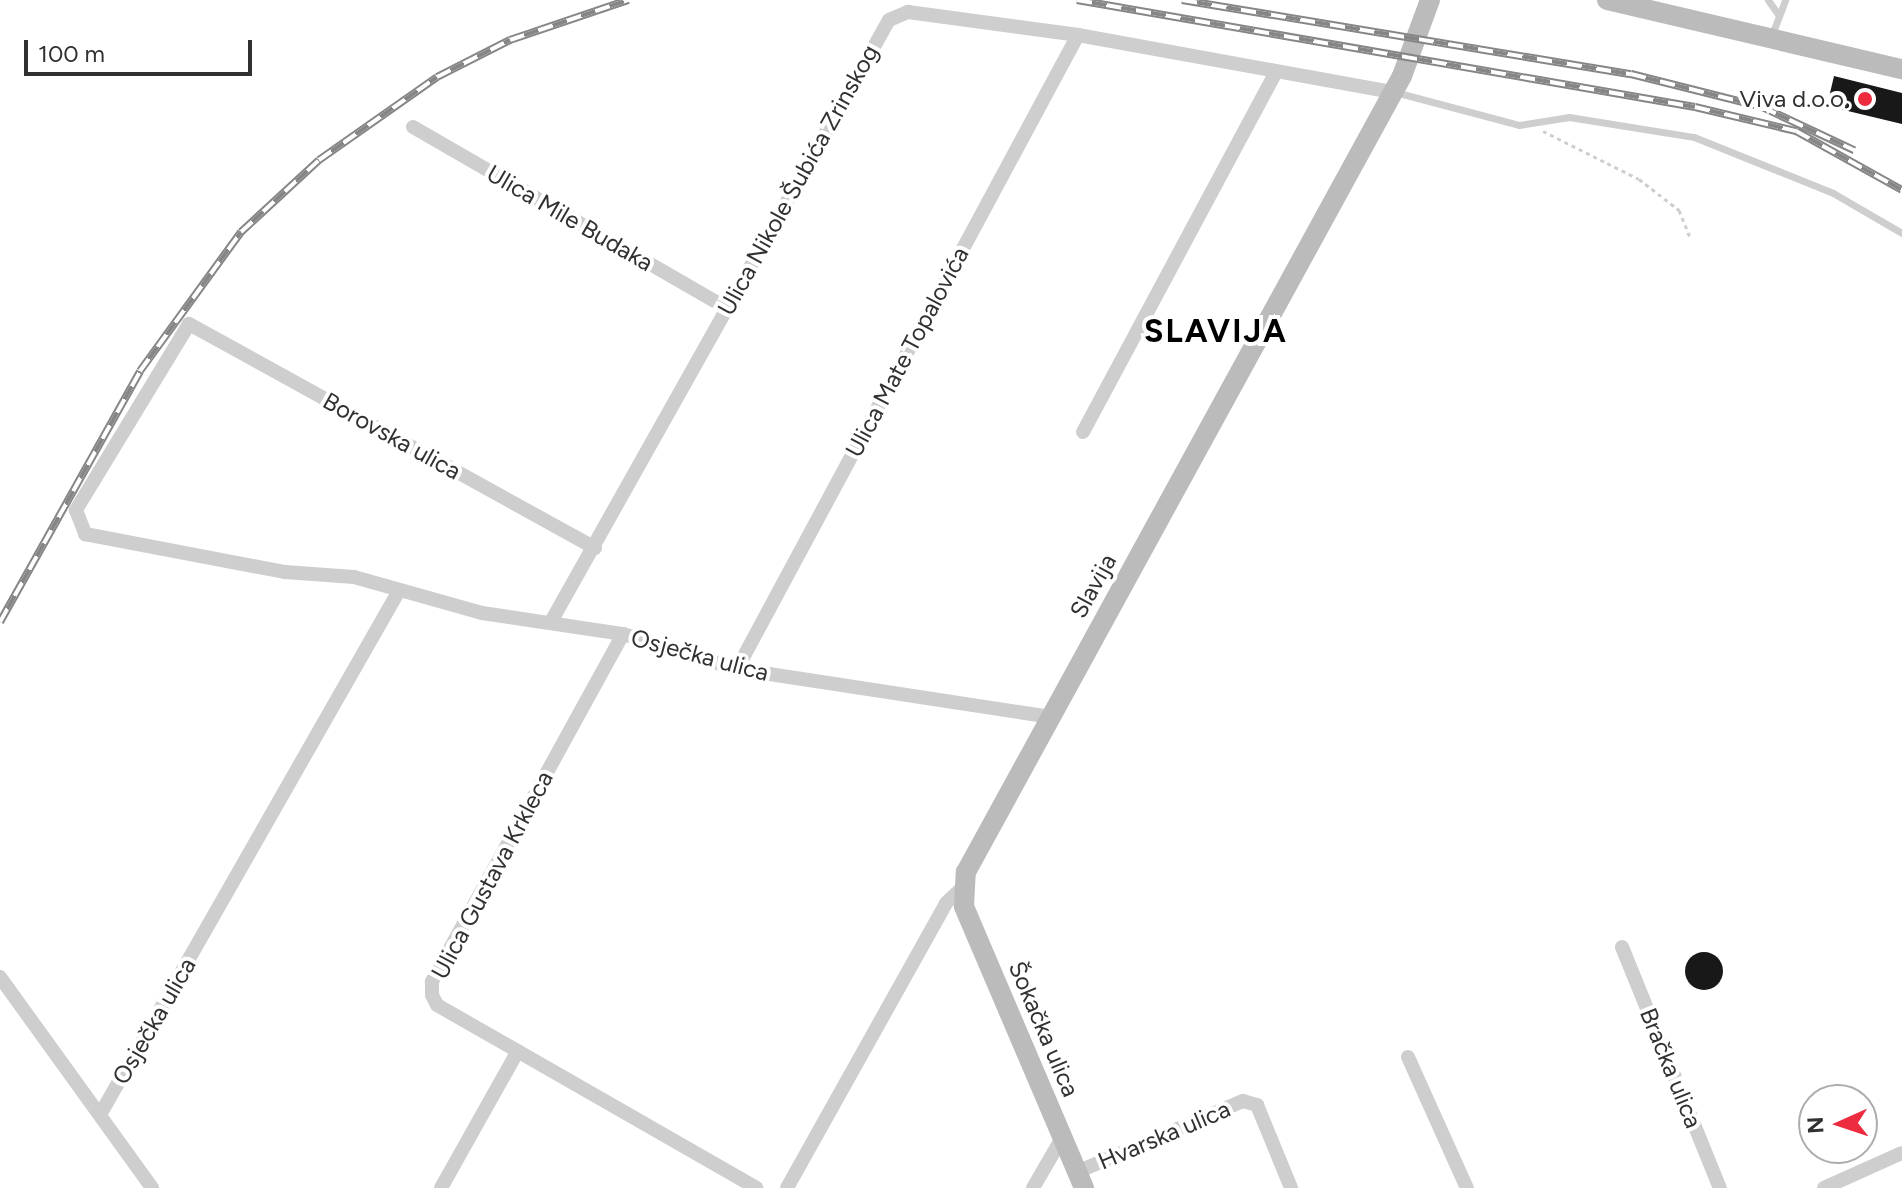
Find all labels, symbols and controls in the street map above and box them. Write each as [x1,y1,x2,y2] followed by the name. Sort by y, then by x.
[28,24,256,74] scale bar
[38,39,105,68] text: 100 m
[712,40,884,320] street label: Ulica Nikole Šubića Zrinskog
[1740,85,1849,113] place label: Viva d.o.o.
[1856,90,1874,108] marker: Viva d.o.o.
[482,159,658,277] street label: Ulica Mile Budaka
[839,242,975,462] street label: Ulica Mate Topalovića
[1144,312,1288,350] district label: SLAVIJA
[318,386,466,486] street label: Borovska ulica
[1064,549,1122,623] street label: Slavija
[628,623,772,687] street label: Osječka ulica
[425,766,559,984] street label: Ulica Gustava Krkleca
[106,953,202,1089] street label: Osječka ulica
[1003,957,1085,1101] street label: Šokačka ulica
[1634,1004,1708,1132] street label: Bračka ulica
[1798,1084,1878,1164] north arrow
[1094,1094,1234,1176] street label: Hvarska ulica
[1802,1116,1829,1134] text: N

